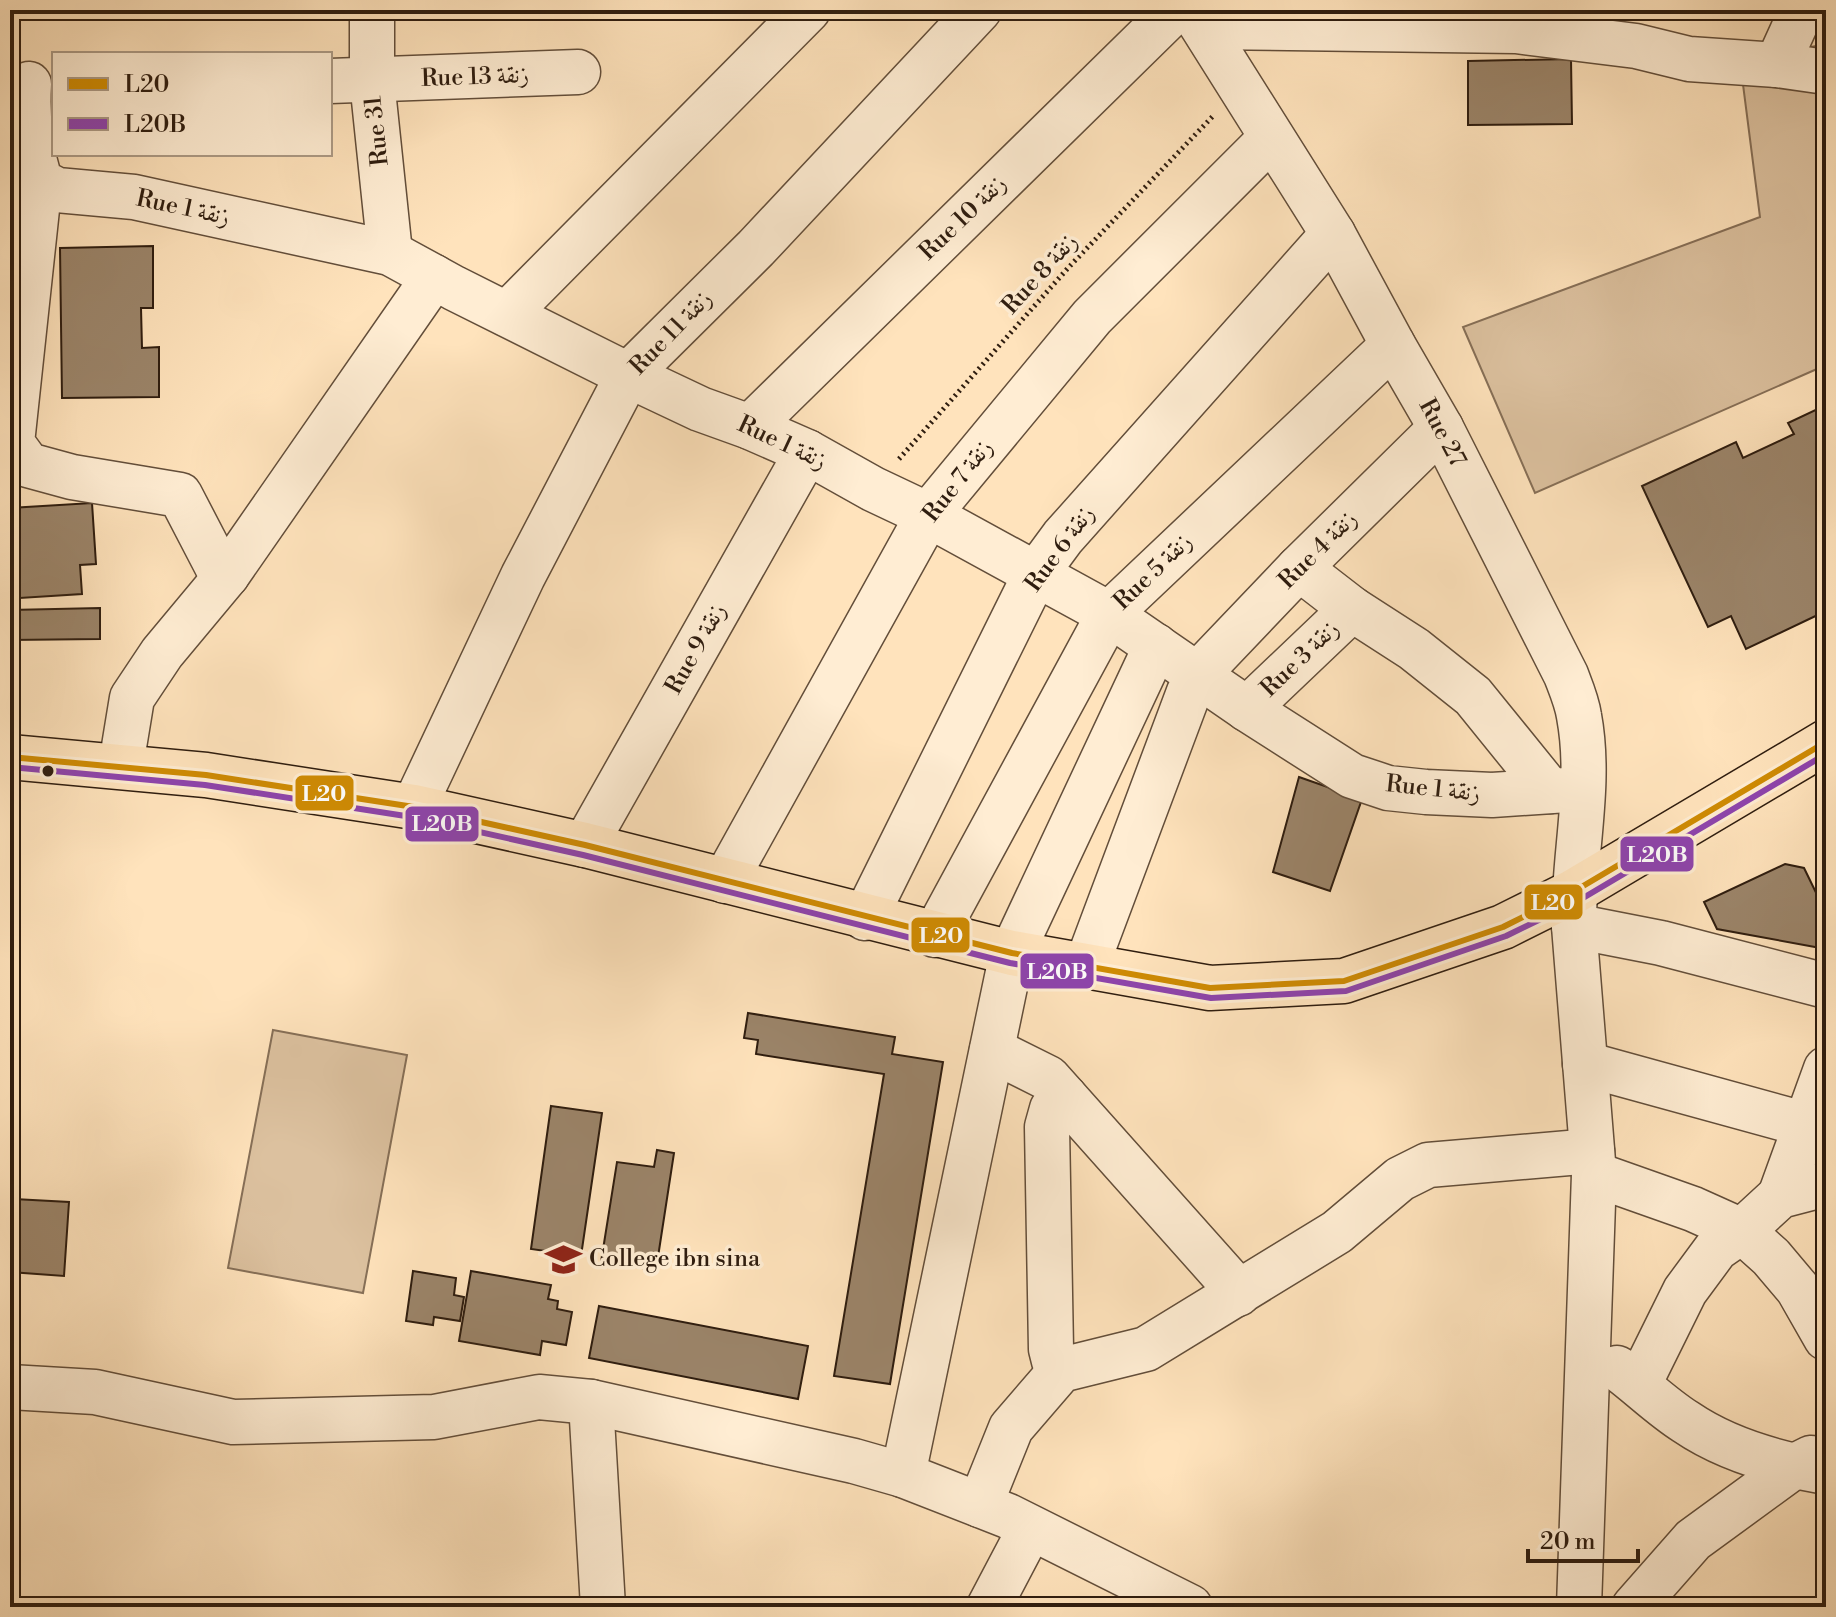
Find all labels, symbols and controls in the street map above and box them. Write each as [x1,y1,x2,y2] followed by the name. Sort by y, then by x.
[52,52,332,156] legend
[420,60,530,94] street label: Rue 13 زنقة
[124,70,169,100] text: L20
[358,94,396,168] street label: Rue 31
[124,110,186,140] text: L20B
[913,169,1013,267] street label: Rue 10 زنقة
[133,183,233,233] street label: Rue 1 زنقة
[996,227,1084,321] street label: Rue 8 زنقة
[623,284,719,382] street label: Rue 11 زنقة
[1412,394,1472,472] street label: Rue 27
[733,409,831,477] street label: Rue 1 زنقة
[916,434,1000,528] street label: Rue 7 زنقة
[1019,500,1101,598] street label: Rue 6 زنقة
[1272,504,1364,596] street label: Rue 4 زنقة
[1107,527,1199,617] street label: Rue 5 زنقة
[659,598,733,700] street label: Rue 9 زنقة
[1254,614,1346,704] street label: Rue 3 زنقة
[40,763,56,779] unlabelled marker
[1384,769,1482,809] street label: Rue 1 زنقة
[294,774,355,812] line badge: L20
[302,781,346,808] text: L20
[404,805,480,843] line badge: L20B
[411,811,473,838] text: L20B
[1619,835,1695,873] line badge: L20B
[1626,842,1688,869] text: L20B
[1523,883,1584,921] line badge: L20
[1531,890,1575,917] text: L20
[910,916,971,954] line badge: L20
[919,923,963,950] text: L20
[1019,952,1095,990] line badge: L20B
[1026,959,1088,986] text: L20B
[544,1240,582,1278] school or university icon: College ibn sina
[589,1244,761,1274] place label: College ibn sina
[1528,1513,1638,1563] scale bar
[1540,1527,1596,1557] text: 20 m

